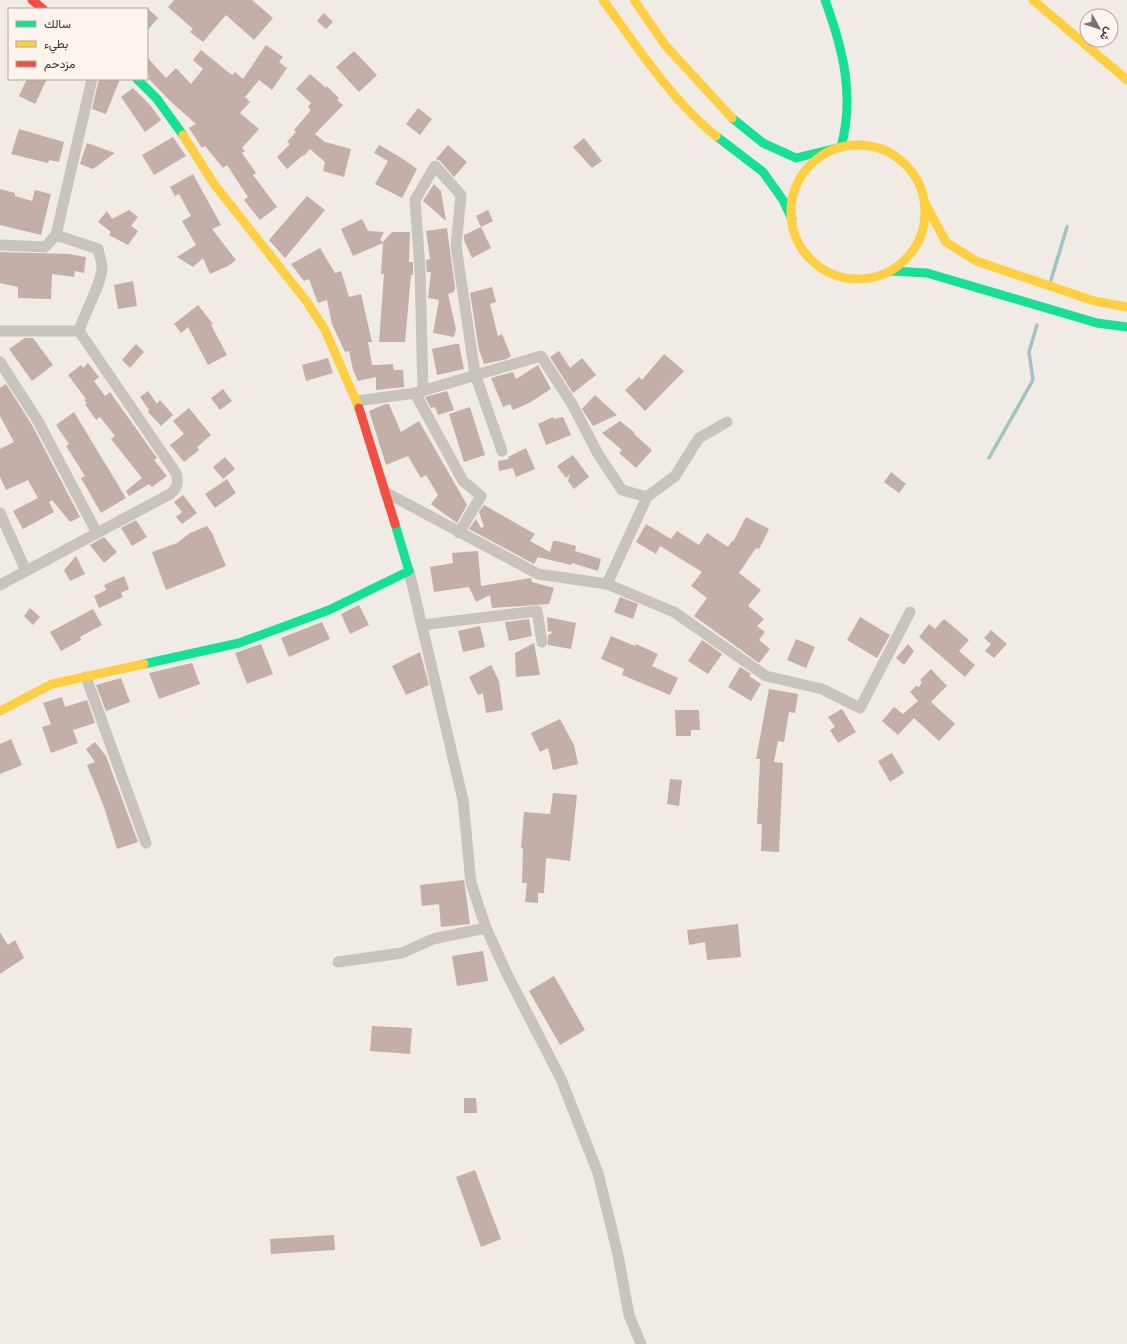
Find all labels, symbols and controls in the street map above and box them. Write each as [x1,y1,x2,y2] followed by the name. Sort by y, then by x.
[8,8,148,80] legend
[1079,8,1119,48] north arrow
[44,16,71,32] text: سالك
[1097,25,1116,44] text: ش
[44,36,68,54] text: بطيء
[44,56,75,72] text: مزدحم

